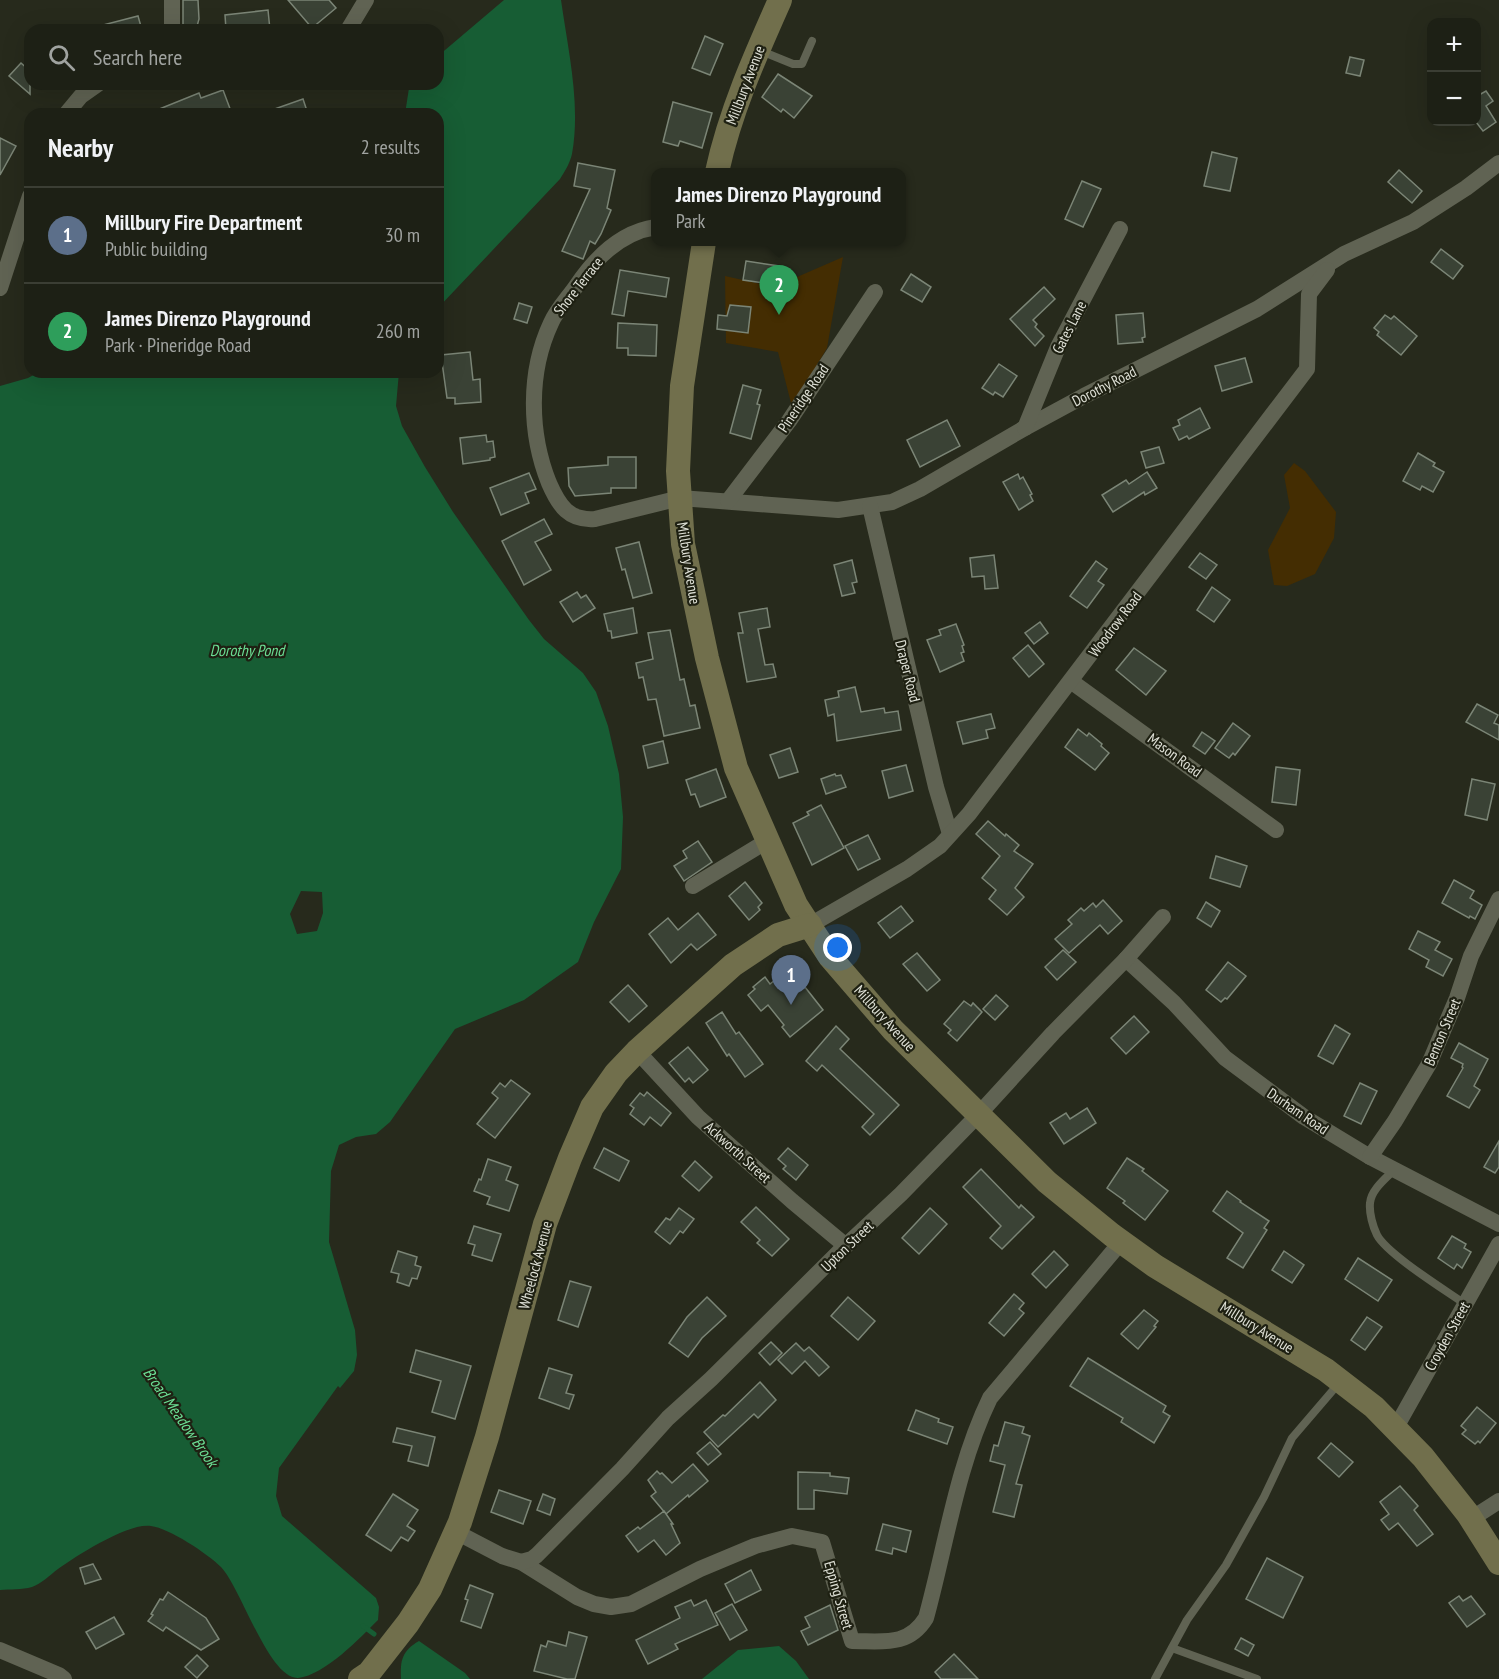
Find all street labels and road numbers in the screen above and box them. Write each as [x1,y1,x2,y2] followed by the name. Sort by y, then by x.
[721,43,769,127] street label: Millbury Avenue
[549,253,607,319] street label: Shore Terrace
[1048,297,1090,357] street label: Gates Lane
[773,360,833,436] street label: Pineridge Road
[1069,362,1139,410] street label: Dorothy Road
[673,521,705,605] street label: Millbury Avenue
[1084,588,1146,660] street label: Woodrow Road
[891,638,925,704] street label: Draper Road
[1144,729,1206,781] street label: Mason Road
[850,981,920,1055] street label: Millbury Avenue
[1419,996,1465,1068] street label: Benton Street
[1264,1084,1332,1138] street label: Durham Road
[701,1117,775,1187] street label: Ackworth Street
[817,1216,877,1276] street label: Upton Street
[514,1219,556,1311] street label: Wheelock Avenue
[1217,1297,1297,1357] street label: Millbury Avenue
[1420,1298,1474,1374] street label: Croyden Street
[820,1559,858,1631] street label: Epping Street

